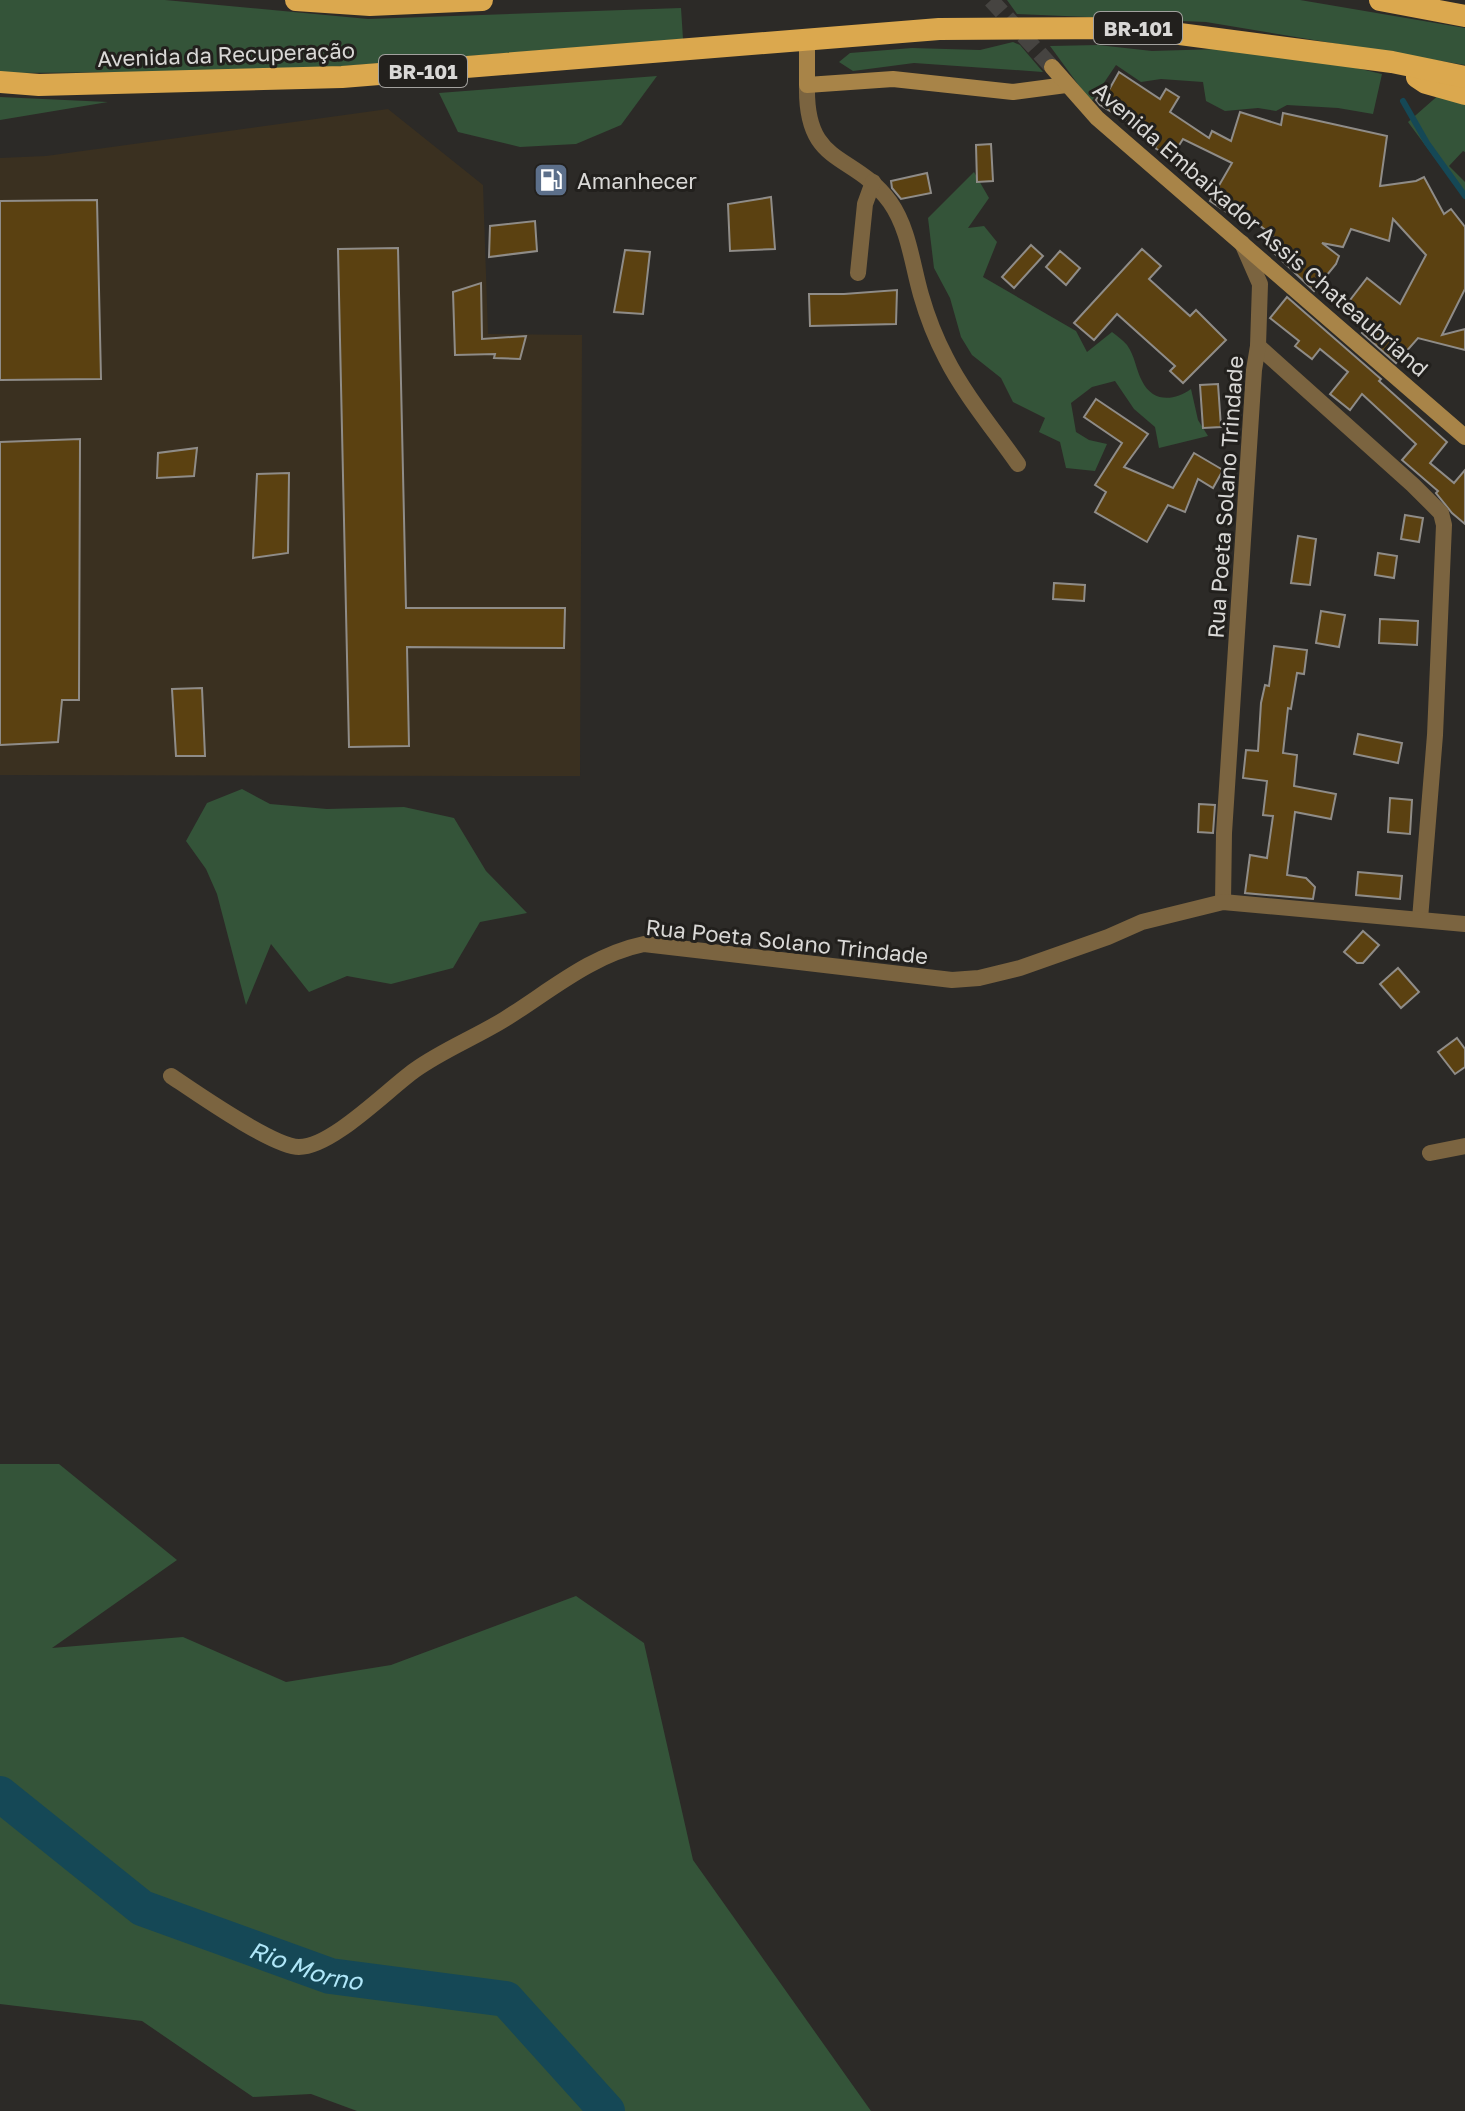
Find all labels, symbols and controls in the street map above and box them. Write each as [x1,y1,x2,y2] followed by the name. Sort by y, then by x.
[1094,12,1182,44] road number: BR-101
[97,36,355,72] street label: Avenida da Recuperação
[379,55,467,87] road number: BR-101
[1088,76,1434,382] street label: Avenida Embaixador Assis Chateaubriand
[532,161,570,199] fuel station icon: Amanhecer
[577,167,697,194] place label: Amanhecer
[1202,355,1248,639] street label: Rua Poeta Solano Trindade
[645,913,929,969] street label: Rua Poeta Solano Trindade
[246,1934,366,1995] water label: Rio Morno

